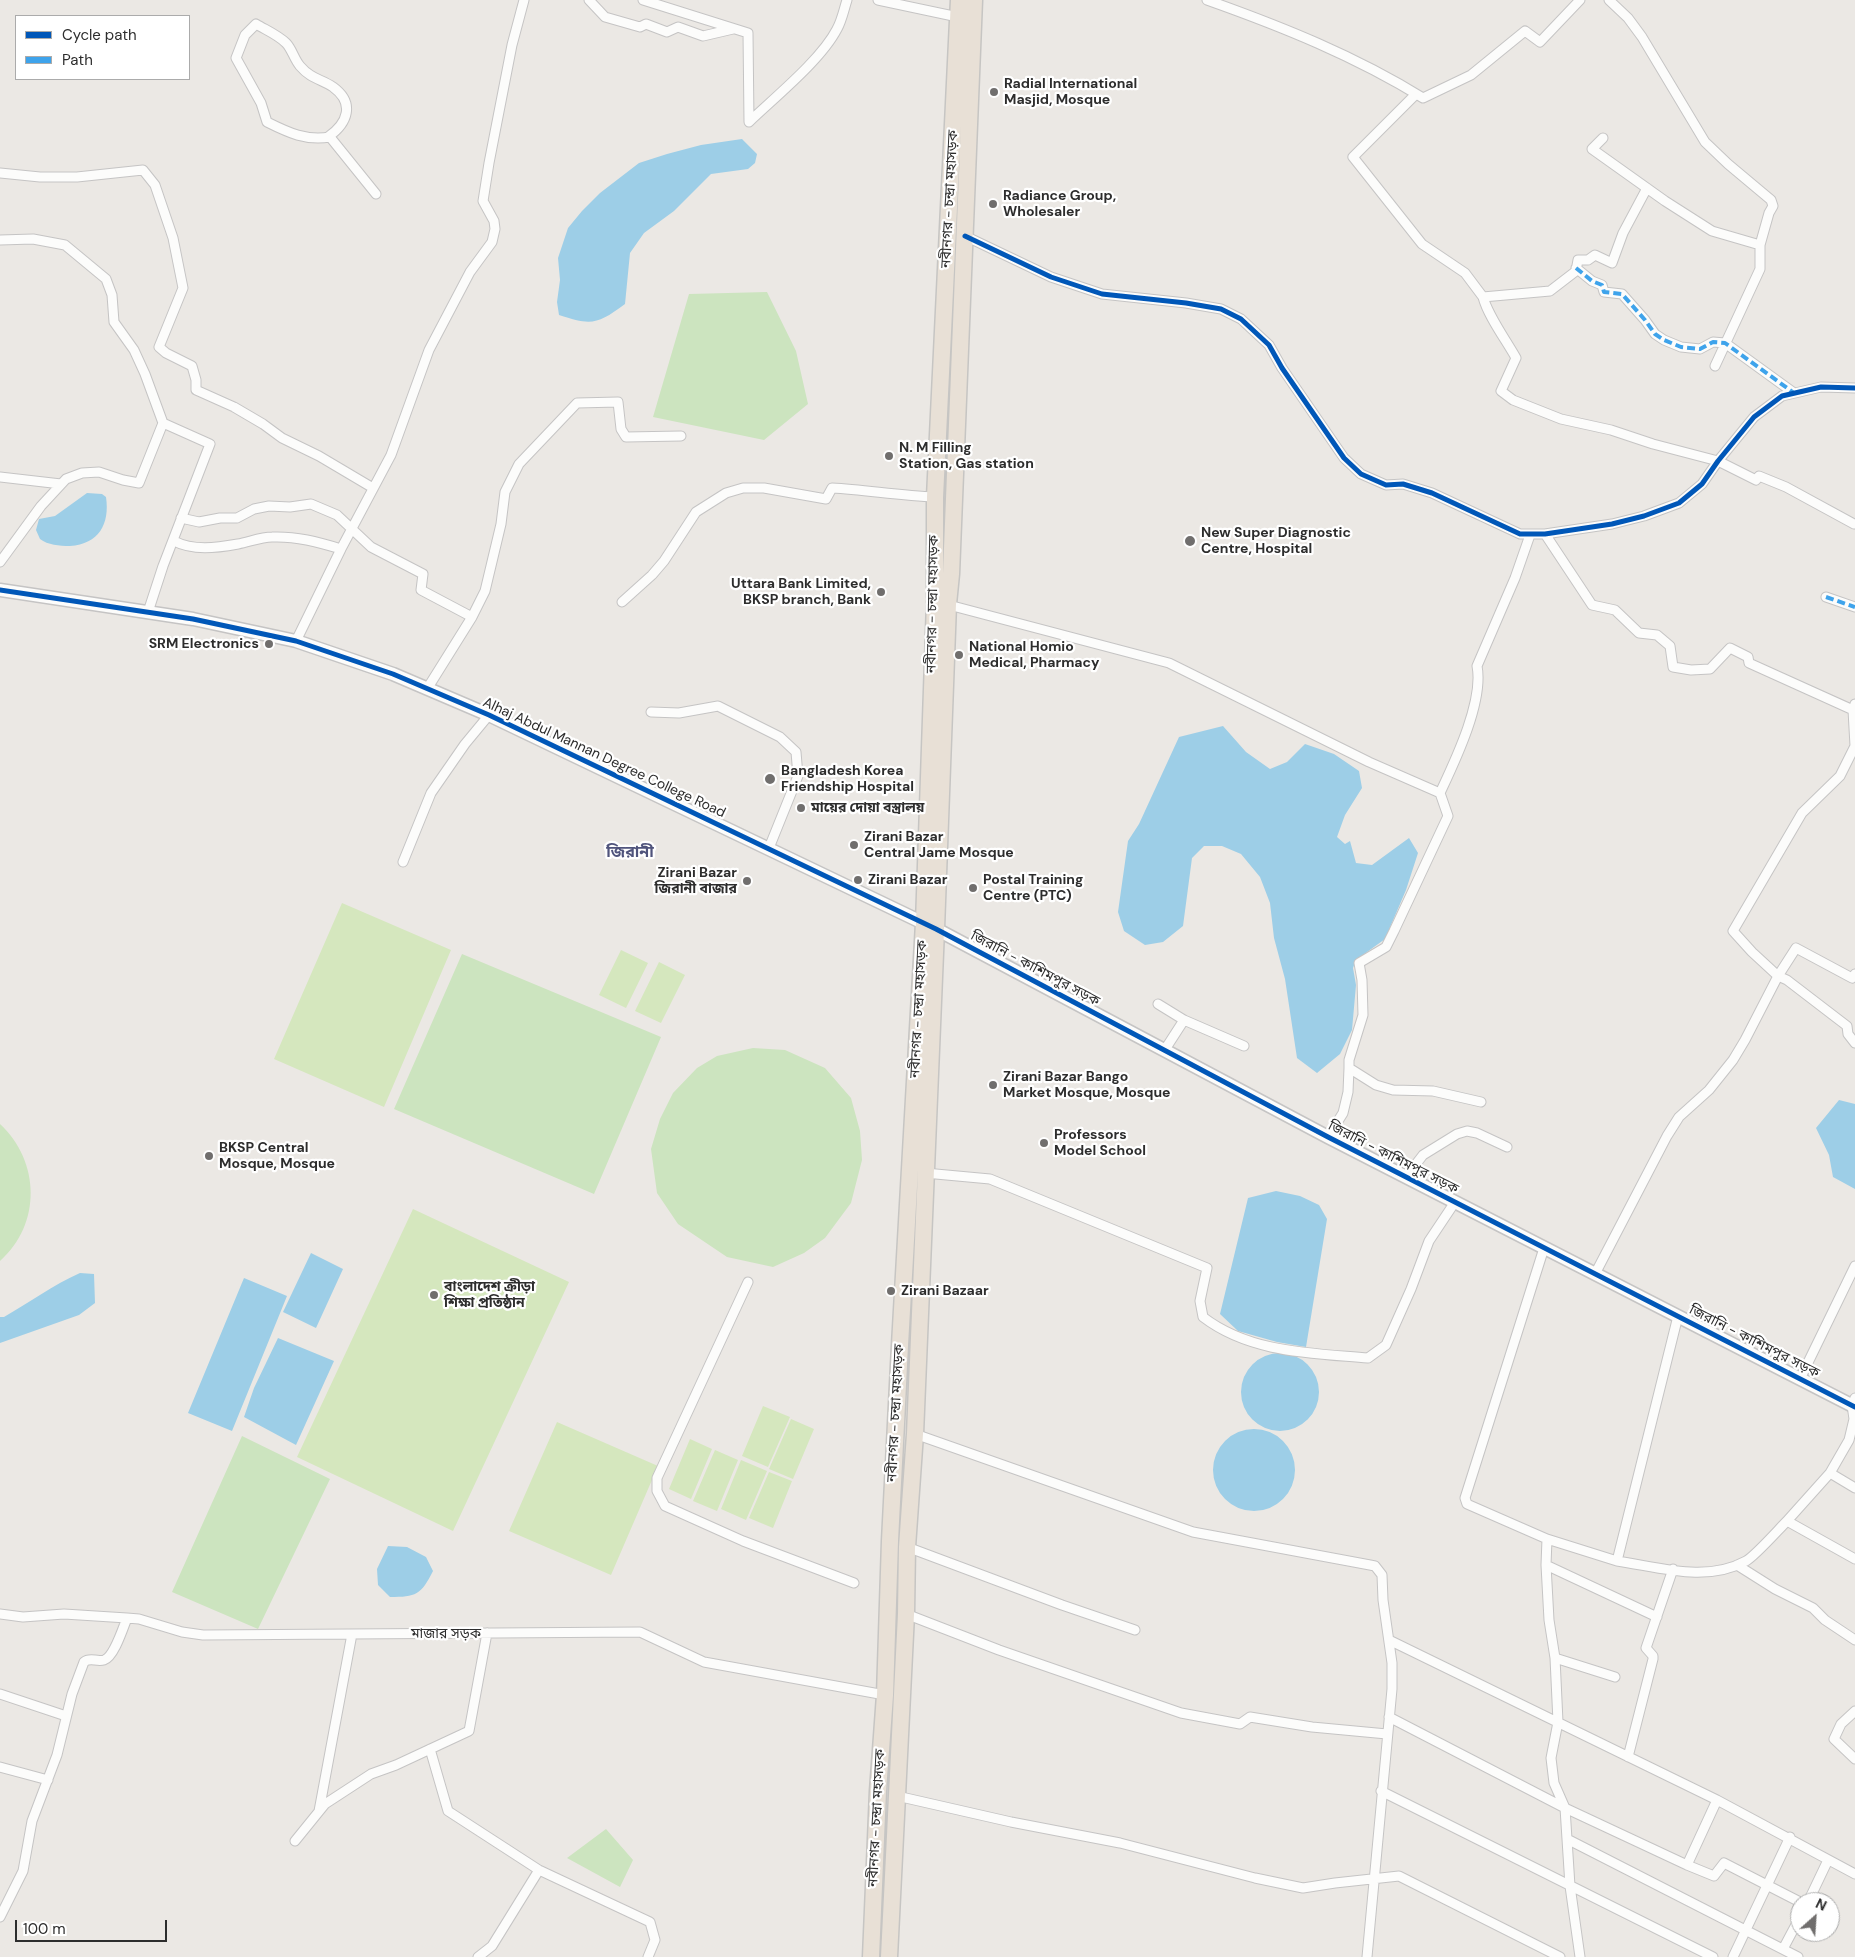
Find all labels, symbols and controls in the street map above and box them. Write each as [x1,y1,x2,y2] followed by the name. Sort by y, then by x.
[15,15,190,80] legend
[62,25,137,45] text: Cycle path
[62,50,93,70] text: Path
[1004,76,1137,108] place label: Radial International Masjid, Mosque
[988,86,1000,98] marker: Radial International Masjid, Mosque
[938,130,962,268] street label: নবীনগর - চন্দ্রা মহাসড়ক
[1003,188,1116,220] place label: Radiance Group, Wholesaler
[987,198,999,210] marker: Radiance Group, Wholesaler
[899,440,1034,472] place label: N. M Filling Station, Gas station
[883,450,895,462] marker: N. M Filling Station, Gas station
[1201,525,1351,558] place label: New Super Diagnostic Centre, Hospital
[1183,534,1197,548] marker: New Super Diagnostic Centre, Hospital
[923,535,943,673] street label: নবীনগর - চন্দ্রা মহাসড়ক
[731,576,871,608] place label: Uttara Bank Limited, BKSP branch, Bank
[875,586,887,598] marker: Uttara Bank Limited, BKSP branch, Bank
[149,636,259,652] place label: SRM Electronics
[263,638,275,650] marker: SRM Electronics
[969,639,1100,672] place label: National Homio Medical, Pharmacy
[953,649,965,661] marker: National Homio Medical, Pharmacy
[480,694,728,822] street label: Alhaj Abdul Mannan Degree College Road
[781,763,914,796] place label: Bangladesh Korea Friendship Hospital
[763,772,777,786] marker: Bangladesh Korea Friendship Hospital
[811,800,924,816] place label: মায়ের দোয়া বস্ত্রালয়
[795,802,807,814] marker: মায়ের দোয়া বস্ত্রালয়
[864,829,1014,862] place label: Zirani Bazar Central Jame Mosque
[848,839,860,851] marker: Zirani Bazar Central Jame Mosque
[606,843,654,863] district label: জিরানী
[655,865,737,898] place label: Zirani Bazar জিরানী বাজার
[868,872,948,888] place label: Zirani Bazar
[983,872,1083,904] place label: Postal Training Centre (PTC)
[852,874,864,886] marker: Zirani Bazar
[741,875,753,887] marker: Zirani Bazar জিরানী বাজার
[967,882,979,894] marker: Postal Training Centre (PTC)
[968,928,1102,1010] street label: জিরানি - কাশিমপুর সড়ক
[907,940,931,1078] street label: নবীনগর - চন্দ্রা মহাসড়ক
[1003,1069,1170,1102] place label: Zirani Bazar Bango Market Mosque, Mosque
[987,1079,999,1091] marker: Zirani Bazar Bango Market Mosque, Mosque
[1325,1118,1461,1198] street label: জিরানি - কাশিমপুর সড়ক
[1054,1127,1146,1160] place label: Professors Model School
[1038,1137,1050,1149] marker: Professors Model School
[219,1140,335,1172] place label: BKSP Central Mosque, Mosque
[203,1150,215,1162] marker: BKSP Central Mosque, Mosque
[444,1279,535,1311] place label: বাংলাদেশ ক্রীড়া শিক্ষা প্রতিষ্ঠান
[901,1283,989,1299] place label: Zirani Bazaar
[885,1285,897,1297] marker: Zirani Bazaar
[428,1289,440,1301] marker: বাংলাদেশ ক্রীড়া শিক্ষা প্রতিষ্ঠান
[1686,1302,1822,1382] street label: জিরানি - কাশিমপুর সড়ক
[884,1344,908,1482] street label: নবীনগর - চন্দ্রা মহাসড়ক
[411,1626,481,1642] street label: মাজার সড়ক
[865,1749,889,1887] street label: নবীনগর - চন্দ্রা মহাসড়ক
[1790,1892,1840,1942] north arrow
[1813,1894,1830,1915] text: N
[18,1910,170,1942] scale bar
[23,1919,66,1939] text: 100 m

